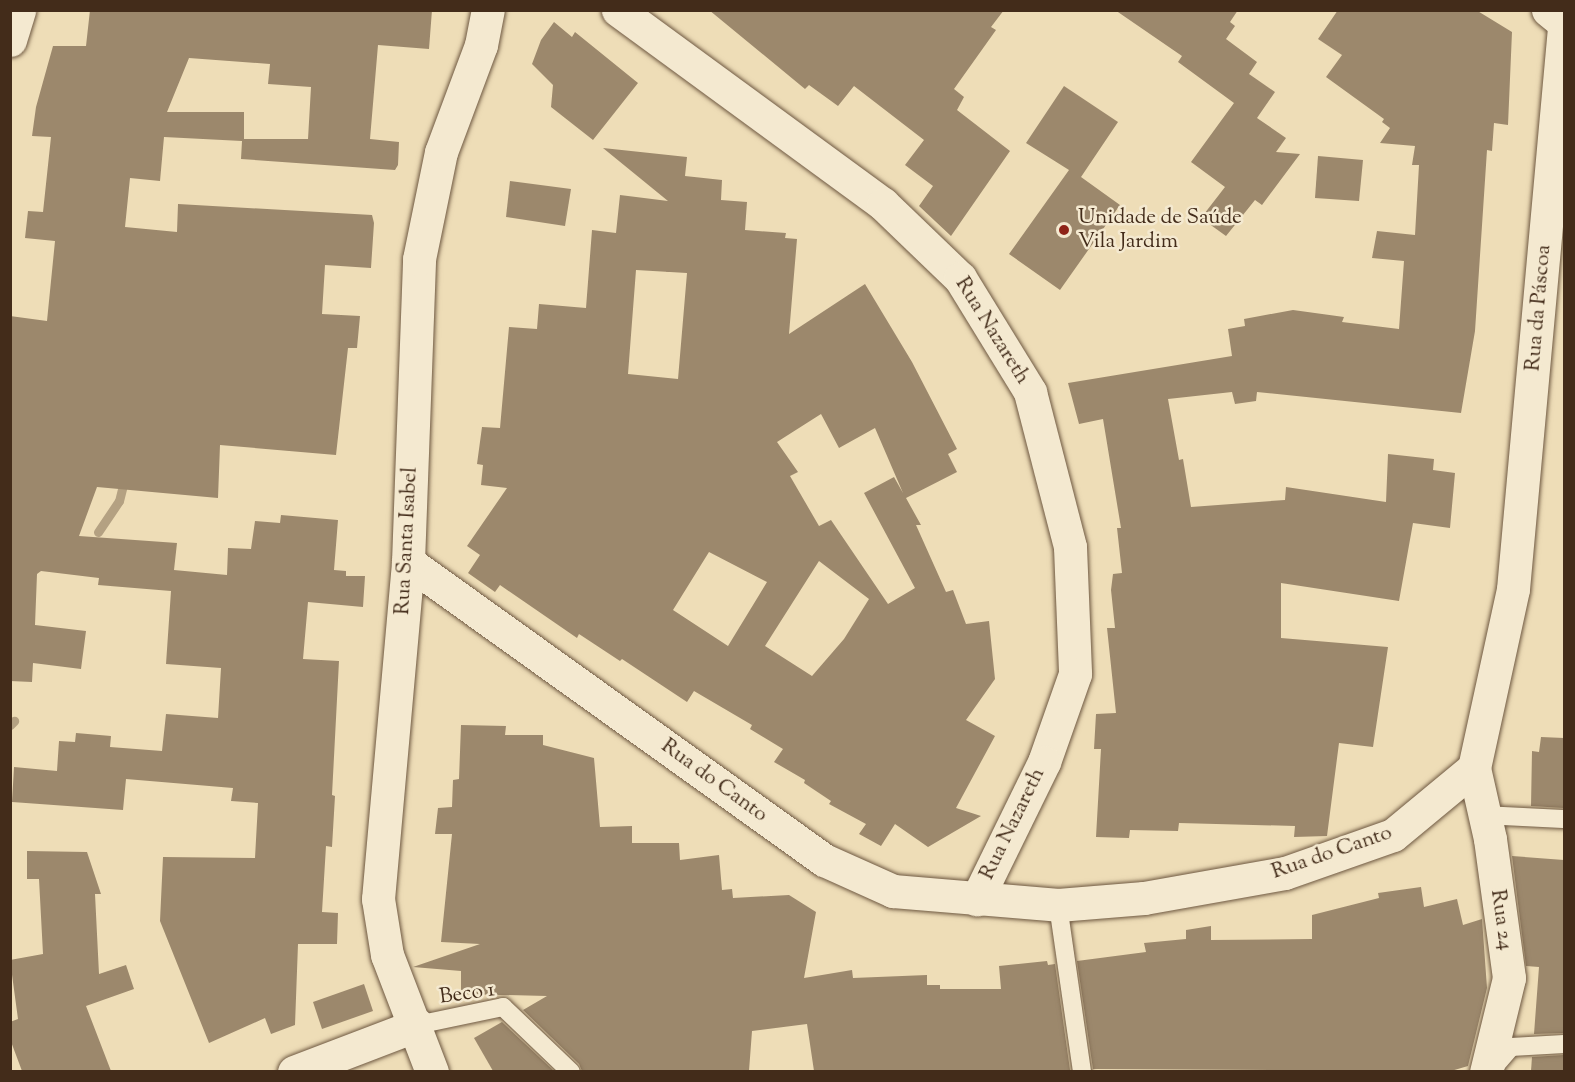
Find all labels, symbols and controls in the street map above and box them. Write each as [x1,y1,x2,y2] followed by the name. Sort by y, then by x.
[1078,205,1242,255] place label: Unidade de Saúde Vila Jardim
[1055,221,1073,239] marker: Unidade de Saúde Vila Jardim
[1521,244,1557,372] street label: Rua da Páscoa
[949,273,1035,389] street label: Rua Nazareth
[391,466,423,616] street label: Rua Santa Isabel
[656,734,772,828] street label: Rua do Canto
[975,764,1051,884] street label: Rua Nazareth
[1269,821,1395,885] street label: Rua do Canto
[1484,888,1518,952] street label: Rua 24
[438,978,496,1010] street label: Beco 1

